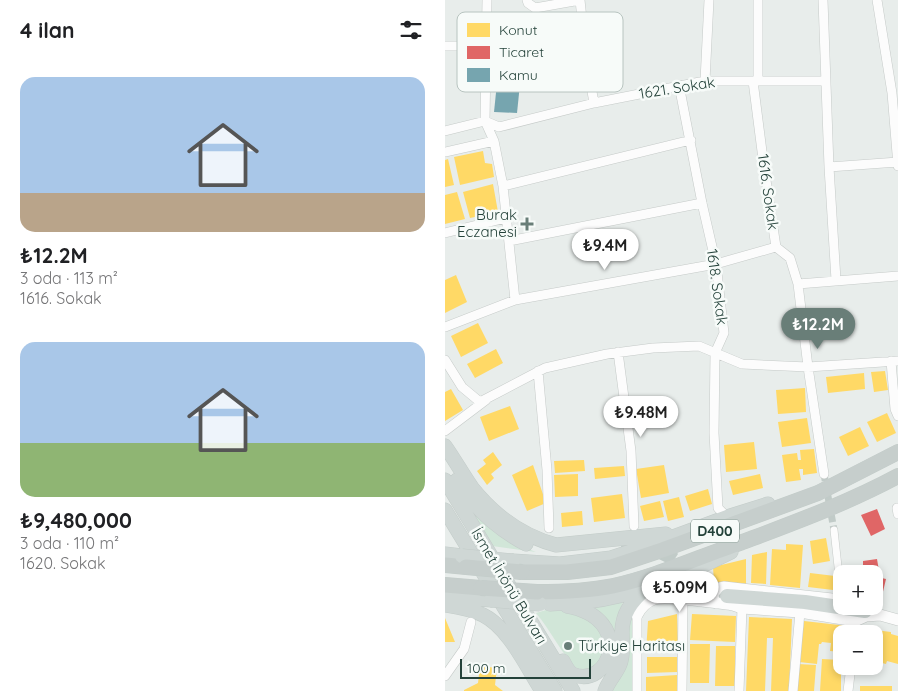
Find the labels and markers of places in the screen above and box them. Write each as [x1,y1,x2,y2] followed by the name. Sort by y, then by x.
[457,205,517,241] place label: Burak Eczanesi
[521,218,533,230] marker: Burak Eczanesi
[570,228,640,271] pin: ₺9.4M
[777,308,859,350] pin: ₺12.2M
[600,396,682,438] pin: ₺9.48M
[639,570,721,613] pin: ₺5.09M
[578,636,685,655] place label: Türkiye Haritası
[562,640,574,652] marker: Türkiye Haritası

